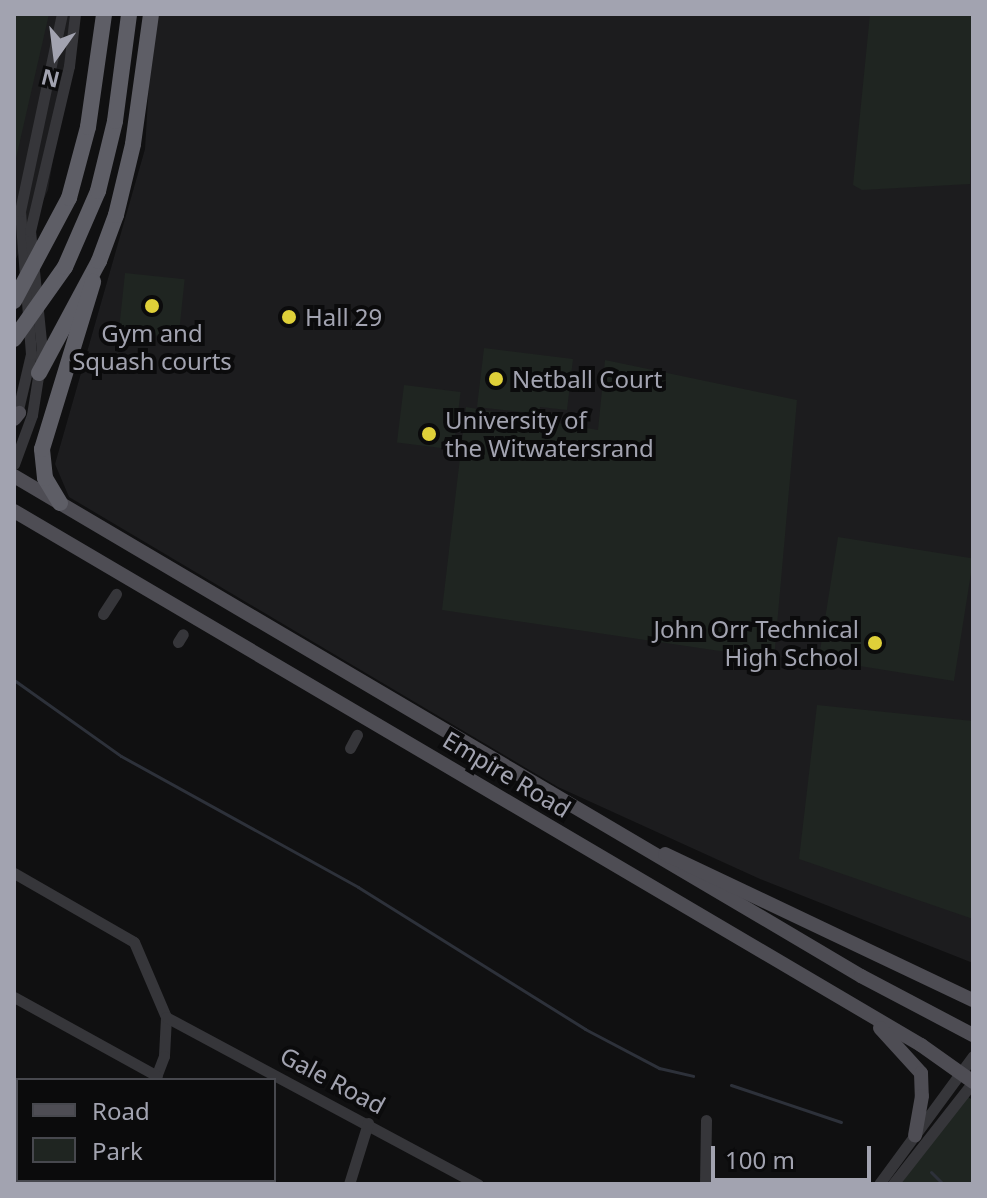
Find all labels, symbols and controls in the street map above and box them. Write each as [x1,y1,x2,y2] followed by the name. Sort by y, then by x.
[16,16,96,96] north arrow
[38,63,63,96] text: N
[143,297,161,315] marker: Gym and Squash courts
[305,303,382,331] place label: Hall 29
[280,308,298,326] marker: Hall 29
[72,319,232,375] place label: Gym and Squash courts
[512,365,662,393] place label: Netball Court
[487,370,505,388] marker: Netball Court
[445,406,654,462] place label: University of the Witwatersrand
[420,425,438,443] marker: University of the Witwatersrand
[653,615,859,671] place label: John Orr Technical High School
[866,634,884,652] marker: John Orr Technical High School
[438,725,576,823] street label: Empire Road
[276,1040,390,1120] street label: Gale Road
[16,1078,276,1182] legend
[92,1094,150,1127] text: Road
[715,1130,875,1180] scale bar
[92,1134,143,1167] text: Park
[725,1143,795,1176] text: 100 m

